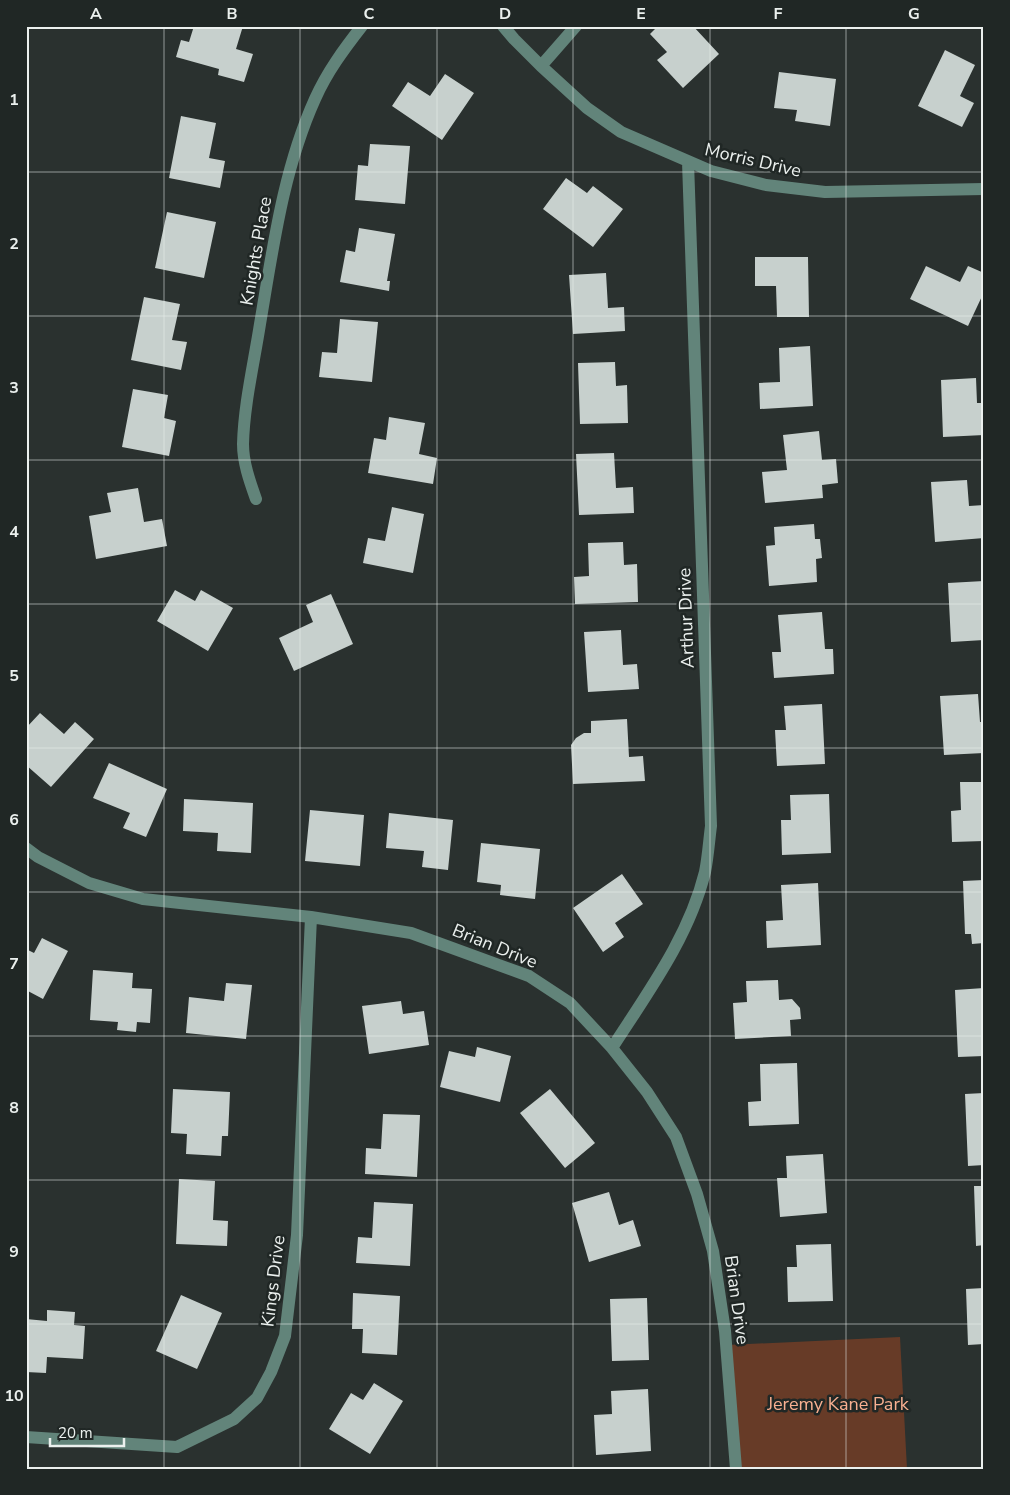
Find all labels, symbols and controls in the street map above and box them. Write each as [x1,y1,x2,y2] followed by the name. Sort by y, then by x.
[90,3,102,25] text: A
[226,3,238,25] text: B
[364,3,375,25] text: C
[499,3,511,25] text: D
[636,3,646,25] text: E
[774,3,783,25] text: F
[908,3,920,25] text: G
[9,89,19,111] text: 1
[702,137,804,183] street label: Morris Drive
[235,195,277,307] street label: Knights Place
[9,233,19,255] text: 2
[9,377,19,399] text: 3
[9,521,19,543] text: 4
[672,567,700,669] street label: Arthur Drive
[9,665,19,687] text: 5
[9,809,19,831] text: 6
[449,918,541,974] street label: Brian Drive
[9,953,19,975] text: 7
[9,1097,19,1119] text: 8
[255,1234,291,1328] street label: Kings Drive
[9,1241,19,1263] text: 9
[719,1254,755,1346] street label: Brian Drive
[4,1385,24,1407] text: 10
[766,1392,910,1416] park label: Jeremy Kane Park
[50,1415,124,1447] scale bar
[58,1423,93,1443] text: 20 m

